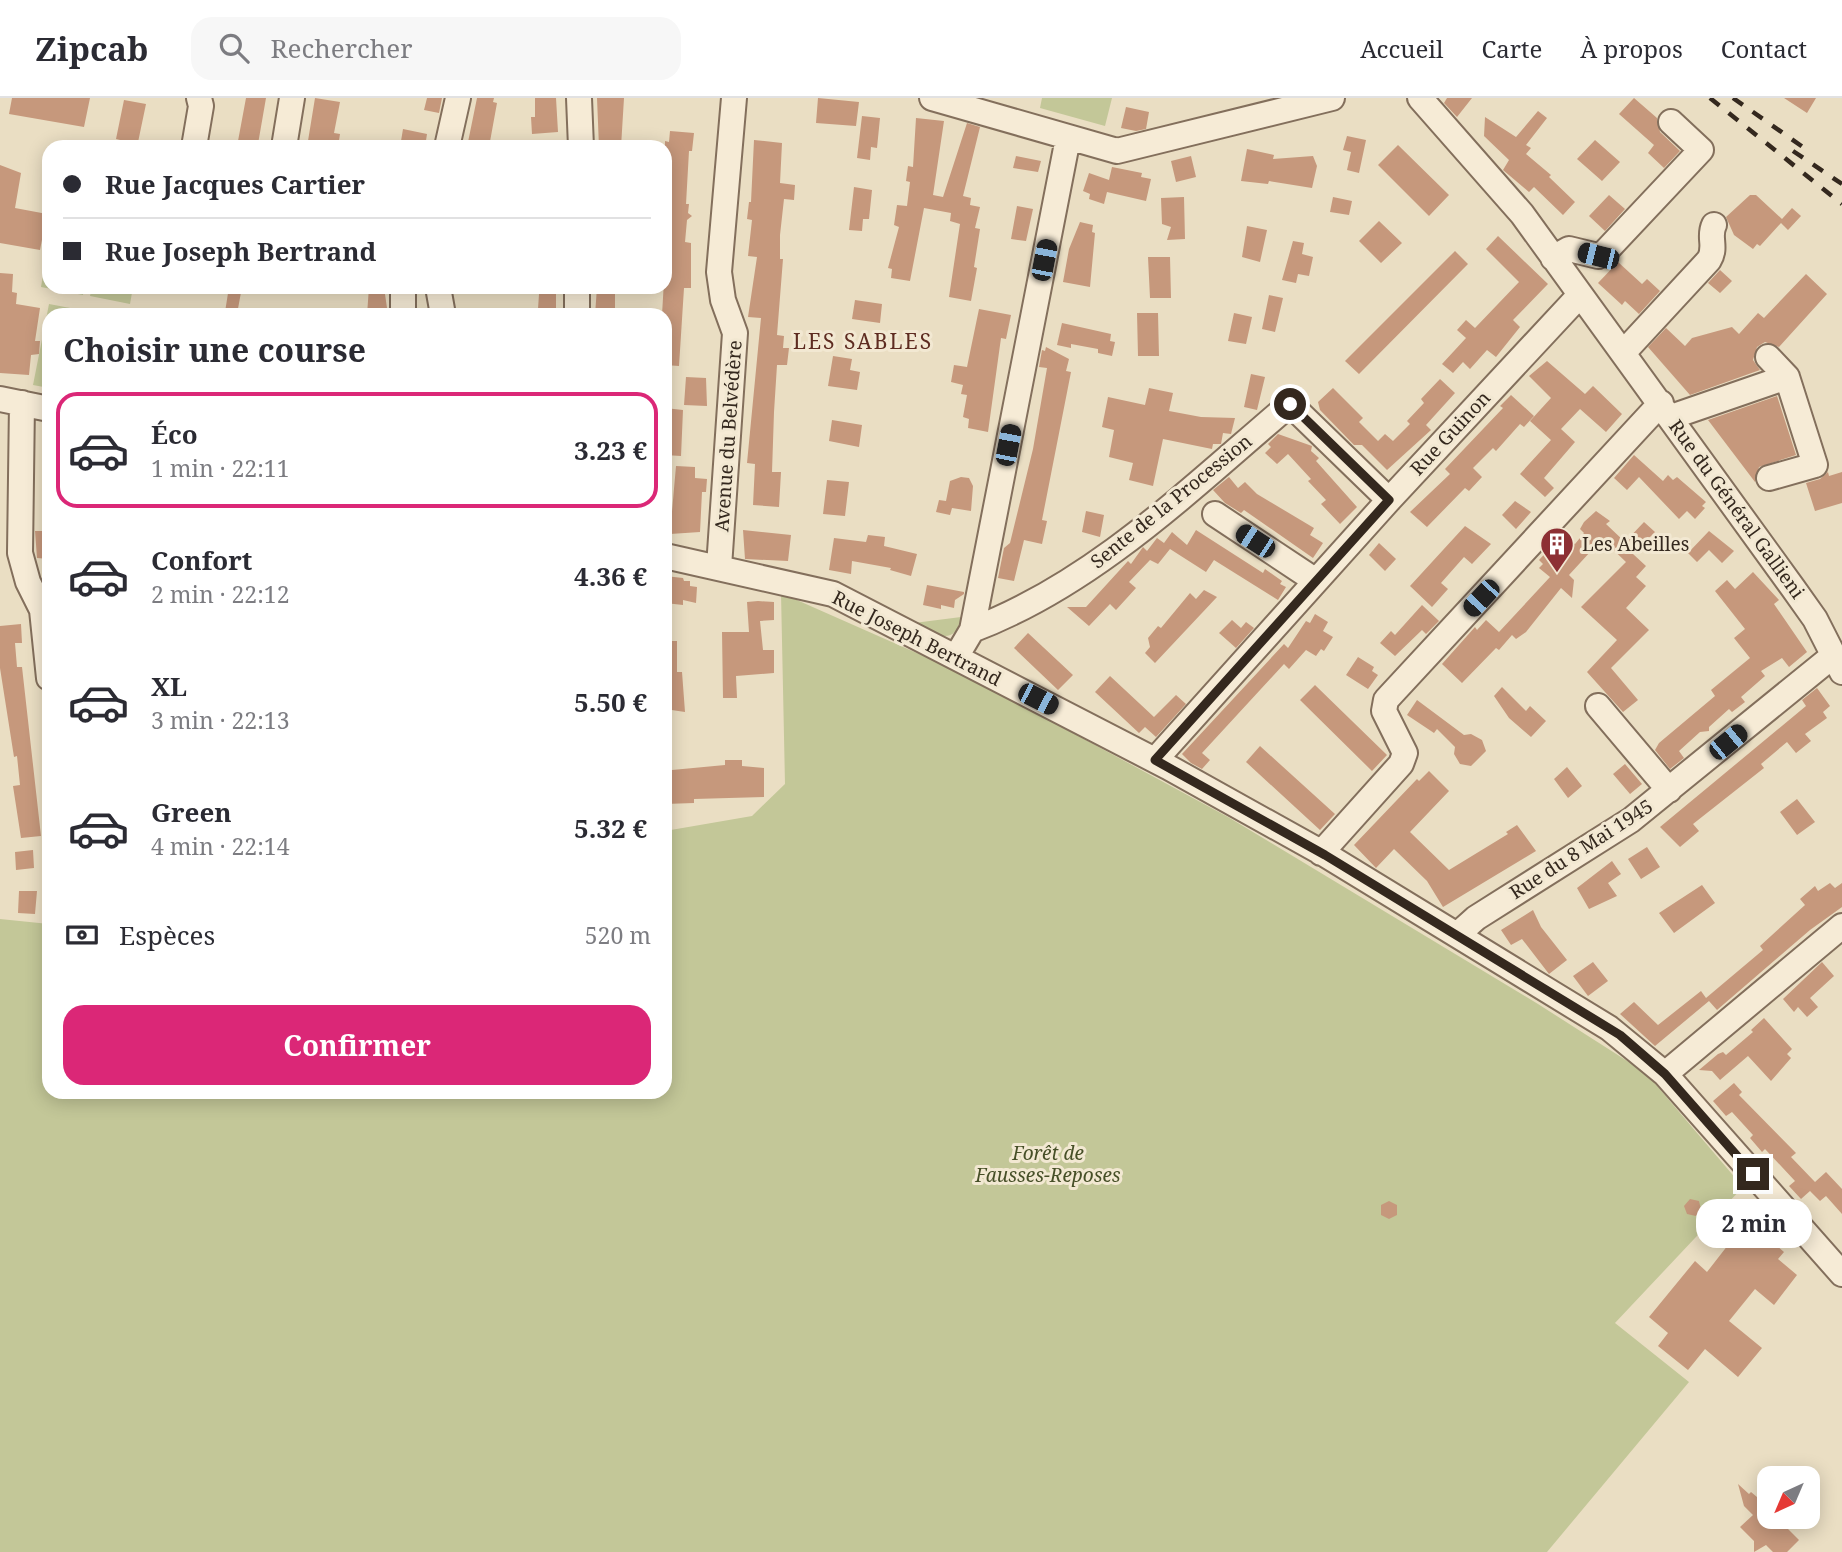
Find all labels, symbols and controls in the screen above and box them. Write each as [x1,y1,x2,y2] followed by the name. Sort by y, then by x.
[191,17,681,80] search box
[35,26,149,71] text: Zipcab
[215,29,253,67] icon: search
[271,30,412,66] text: Rechercher
[1360,32,1443,65] text: Accueil
[1481,32,1542,65] text: Carte
[1580,32,1683,65] text: À propos
[1721,32,1807,65] text: Contact
[105,166,365,202] text: Rue Jacques Cartier
[105,233,376,269] text: Rue Joseph Bertrand
[1030,237,1059,283] car
[1576,241,1621,271] car
[793,327,933,355] district label: LES SABLES
[63,328,366,371] text: Choisir une course
[708,339,748,533] street label: Avenue du Belvédère
[1404,385,1496,481] street label: Rue Guinon
[1274,388,1306,420] route start
[1663,414,1811,604] street label: Rue du Général Gallieni
[151,416,198,452] text: Éco
[67,419,130,482] icon: car
[994,422,1023,468] car
[1085,428,1257,574] street label: Sente de la Procession
[574,432,647,468] text: 3.23 €
[151,452,289,484] text: 1 min · 22:11
[1232,521,1279,561] car
[1538,525,1576,574] building icon: Les Abeilles
[1582,531,1689,557] place label: Les Abeilles
[151,542,252,578] text: Confort
[67,545,130,608] icon: car
[574,558,647,594] text: 4.36 €
[1459,575,1504,621] car
[151,578,289,610] text: 2 min · 22:12
[828,584,1006,692] street label: Rue Joseph Bertrand
[151,668,187,704] text: XL
[67,671,130,734] icon: car
[1015,680,1062,718] car
[574,684,647,720] text: 5.50 €
[151,704,289,736] text: 3 min · 22:13
[1706,721,1751,763] car
[1504,793,1658,905] street label: Rue du 8 Mai 1945
[151,794,232,830] text: Green
[67,797,130,860] icon: car
[574,810,647,846] text: 5.32 €
[151,830,289,862] text: 4 min · 22:14
[63,916,101,954] icon: cash
[119,917,215,953] text: Espèces
[585,919,651,951] text: 520 m
[63,1005,651,1085] button: Confirmer
[974,1140,1121,1188] park label: Forêt de Fausses-Reposes
[1737,1158,1769,1190] route end
[1695,1198,1811,1248] callout: 2 min
[1721,1207,1787,1239] text: 2 min
[1757,1466,1820,1530] north arrow
[1757,1466,1820,1529] map controls

